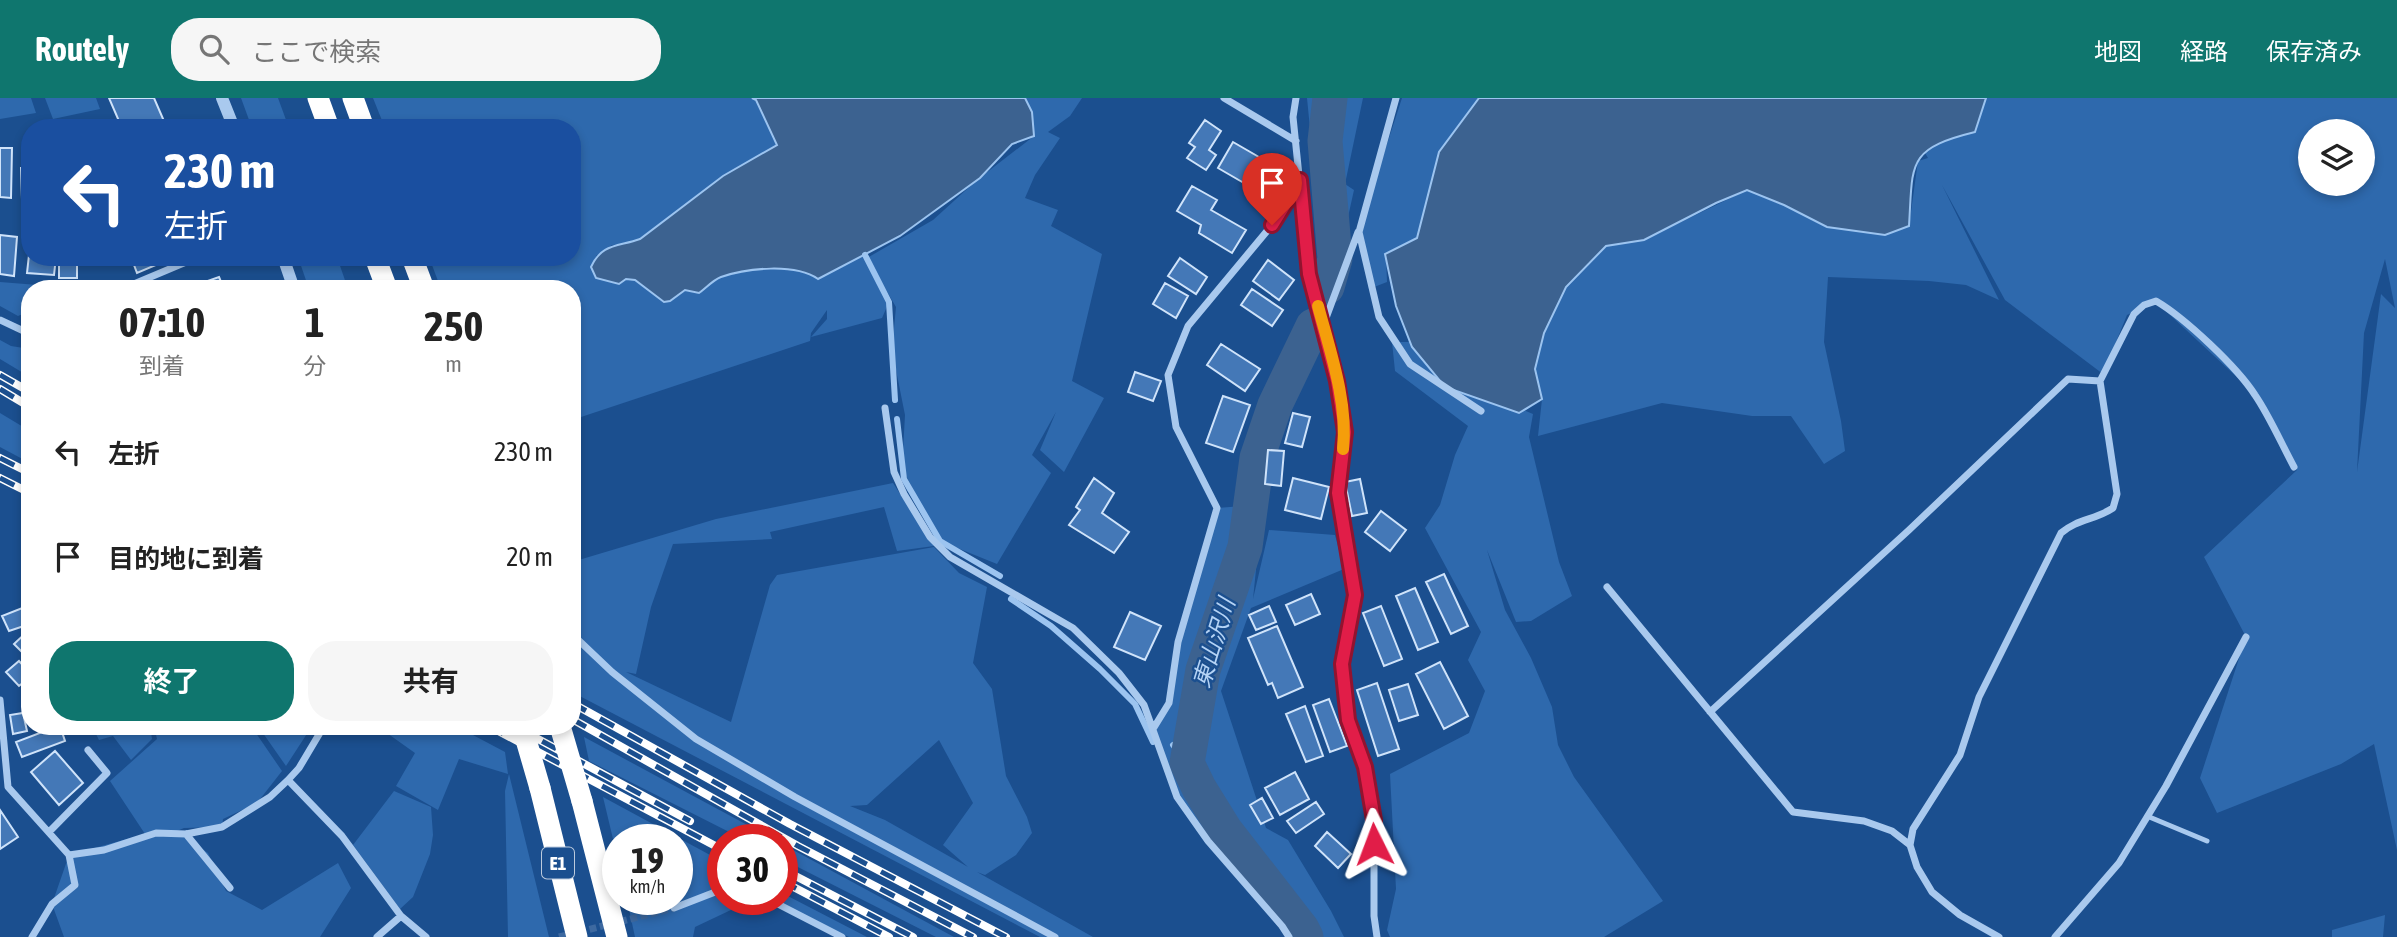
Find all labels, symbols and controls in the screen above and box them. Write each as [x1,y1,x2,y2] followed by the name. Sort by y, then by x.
[171,18,661,81] search box
[35,30,129,68] text: Routely
[195,30,233,68] icon: search
[251,37,381,67] text: ここで検索
[2094,38,2142,65] text: 地図
[2180,38,2228,65] text: 経路
[2266,38,2362,65] text: 保存済み
[2298,119,2375,196] map controls
[2298,119,2375,196] button: layers
[164,142,275,198] text: 230 m
[49,147,140,238] icon: left
[1242,153,1302,225] pin
[1253,164,1291,202] icon: arrive
[164,207,228,244] text: 左折
[119,298,205,346] text: 07:10
[305,298,324,346] text: 1
[424,302,483,350] text: 250
[445,351,462,377] text: m
[139,353,185,379] text: 到着
[303,353,326,379] text: 分
[49,433,87,471] icon: left
[494,437,553,467] text: 230 m
[108,439,160,469] text: 左折
[49,538,87,576] icon: arrive
[506,542,553,572] text: 20 m
[108,544,264,574] text: 目的地に到着
[1188,592,1241,691] water label: 東山沢川
[49,641,294,721] button: 終了
[308,641,553,721] button: 共有
[1337,807,1411,881] position arrow
[707,824,798,915] speed limit sign: 30
[631,840,664,880] text: 19
[542,848,574,878] road number: E1
[630,876,665,897] text: km/h

